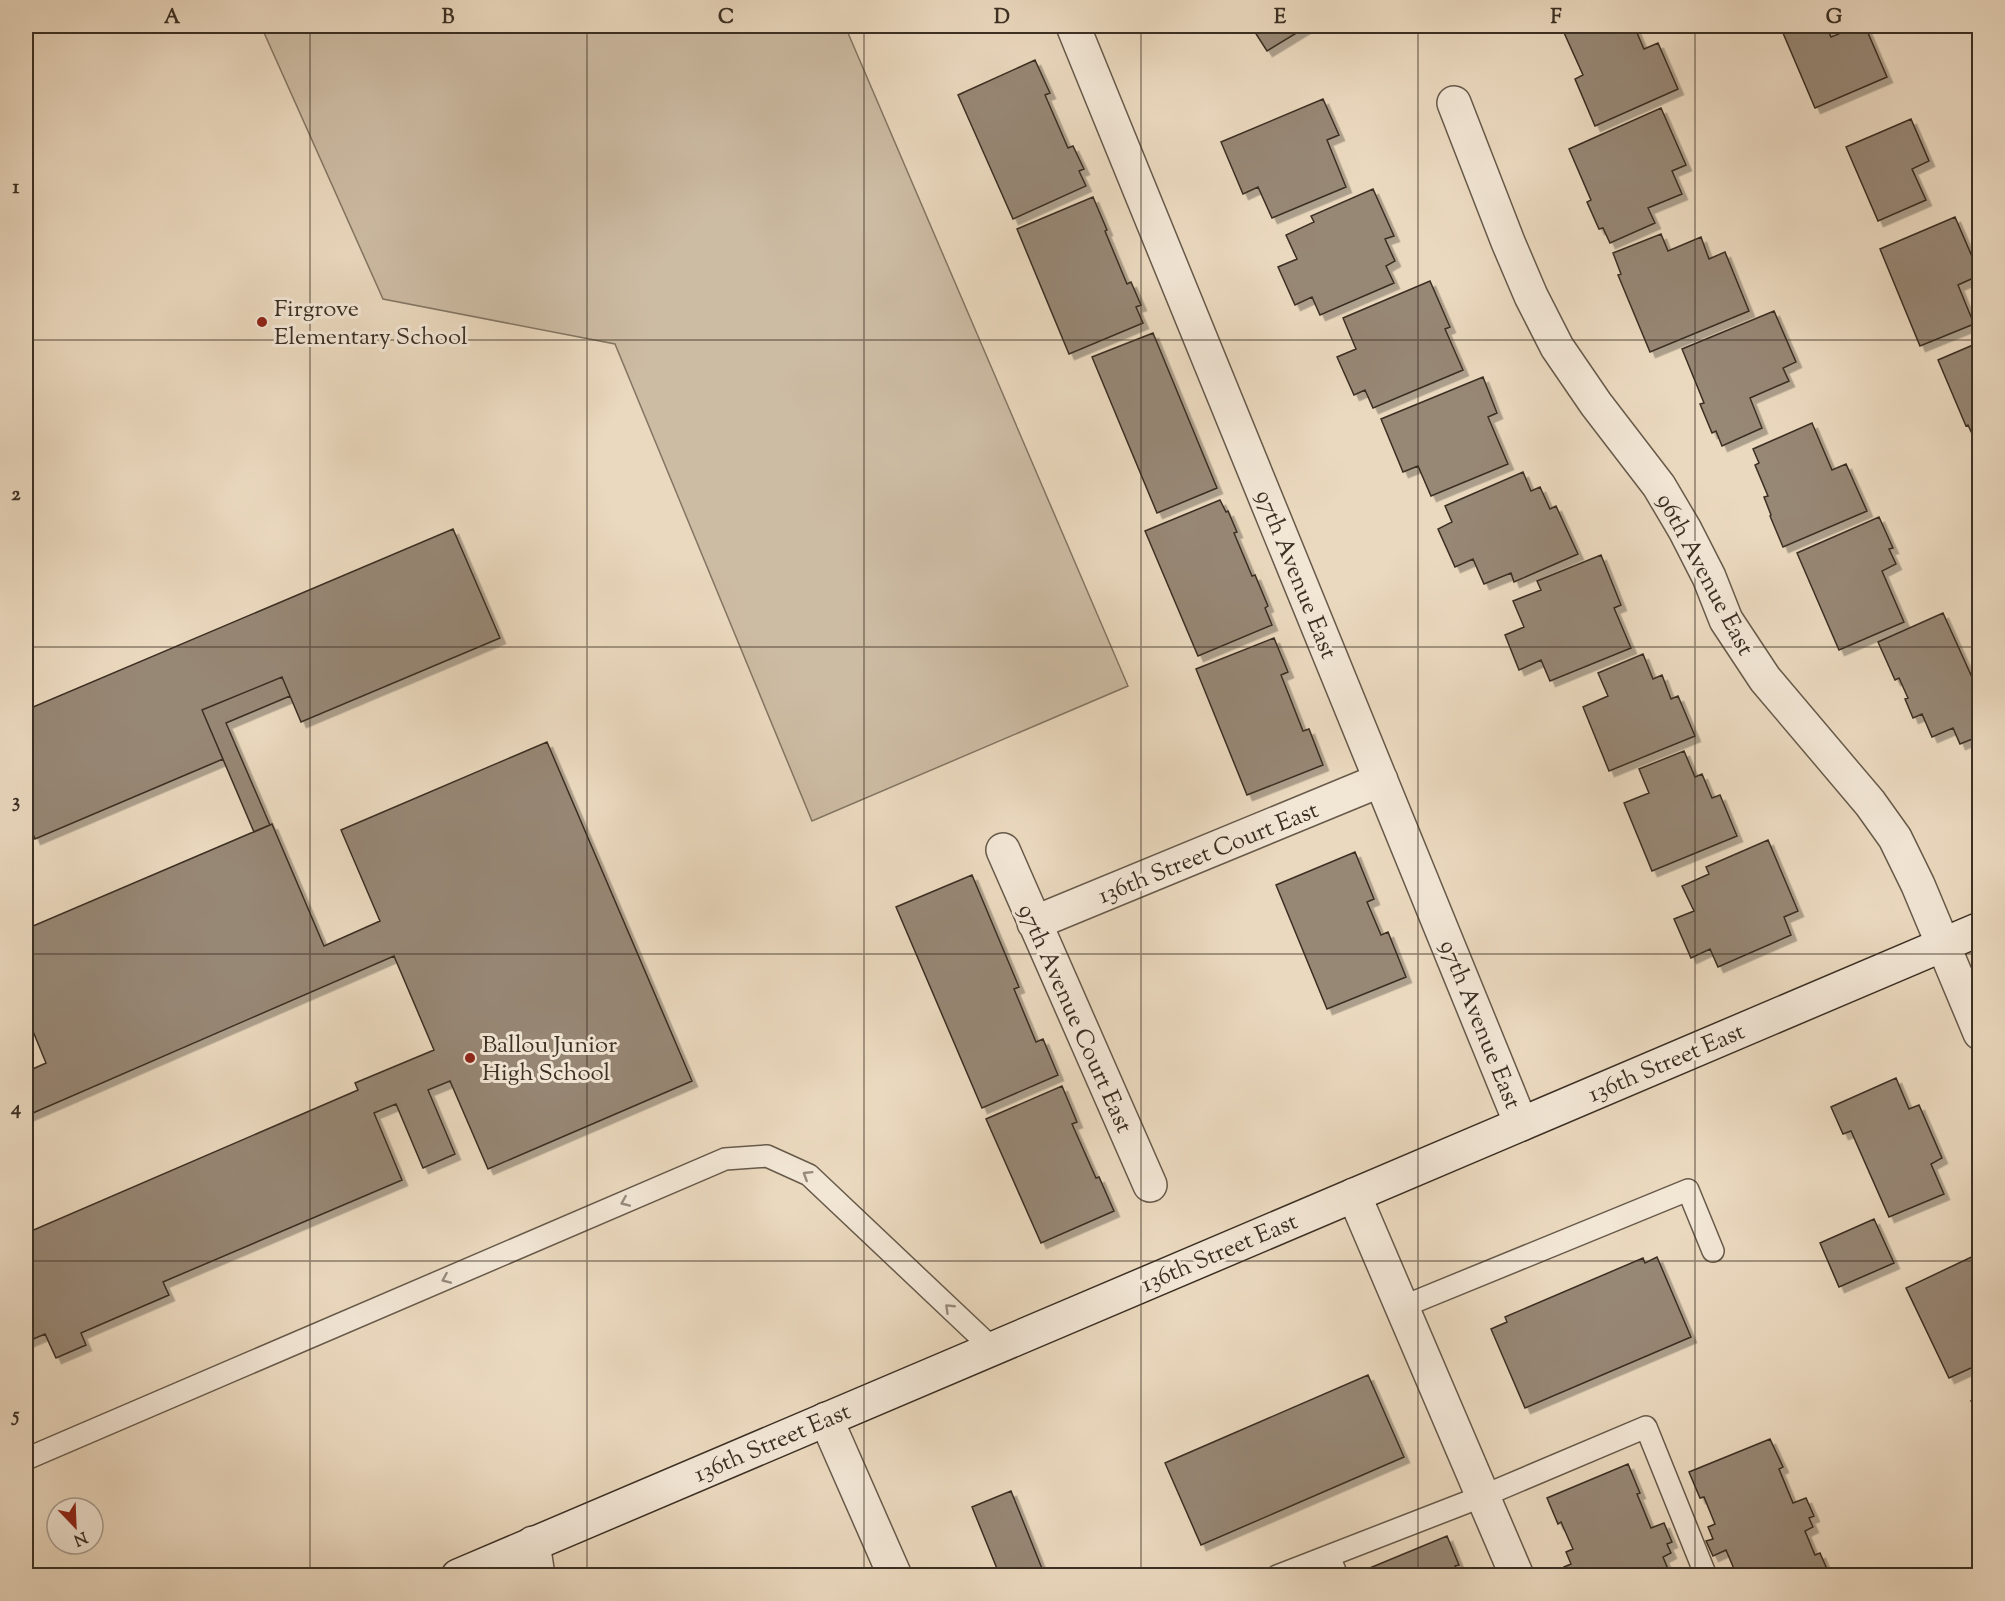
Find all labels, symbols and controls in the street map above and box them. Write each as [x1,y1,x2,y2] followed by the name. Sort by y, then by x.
[164,4,181,33] text: A
[442,4,455,33] text: B
[718,4,734,33] text: C
[994,4,1010,33] text: D
[1274,4,1287,33] text: E
[1550,4,1562,33] text: F
[1826,4,1843,33] text: G
[13,174,20,203] text: 1
[274,293,468,355] place label: Firgrove Elementary School
[255,315,269,329] marker: Firgrove Elementary School
[11,481,21,510] text: 2
[1246,485,1345,664] street label: 97th Avenue East
[1647,488,1761,662] street label: 96th Avenue East
[12,788,20,817] text: 3
[1093,794,1324,914] street label: 136th Street Court East
[1008,899,1140,1139] street label: 97th Avenue Court East
[1430,935,1529,1114] street label: 97th Avenue East
[1583,1016,1750,1112] street label: 136th Street East
[482,1029,617,1091] place label: Ballou Junior High School
[463,1051,477,1065] marker: Ballou Junior High School
[10,1095,21,1124] text: 4
[802,1172,813,1183] one-way arrow
[620,1195,631,1207] one-way arrow
[1136,1206,1303,1302] street label: 136th Street East
[441,1272,452,1284] one-way arrow
[946,1304,956,1315] one-way arrow
[689,1396,856,1492] street label: 136th Street East
[11,1402,20,1431] text: 5
[45,1496,105,1556] north arrow
[69,1524,90,1551] text: N

